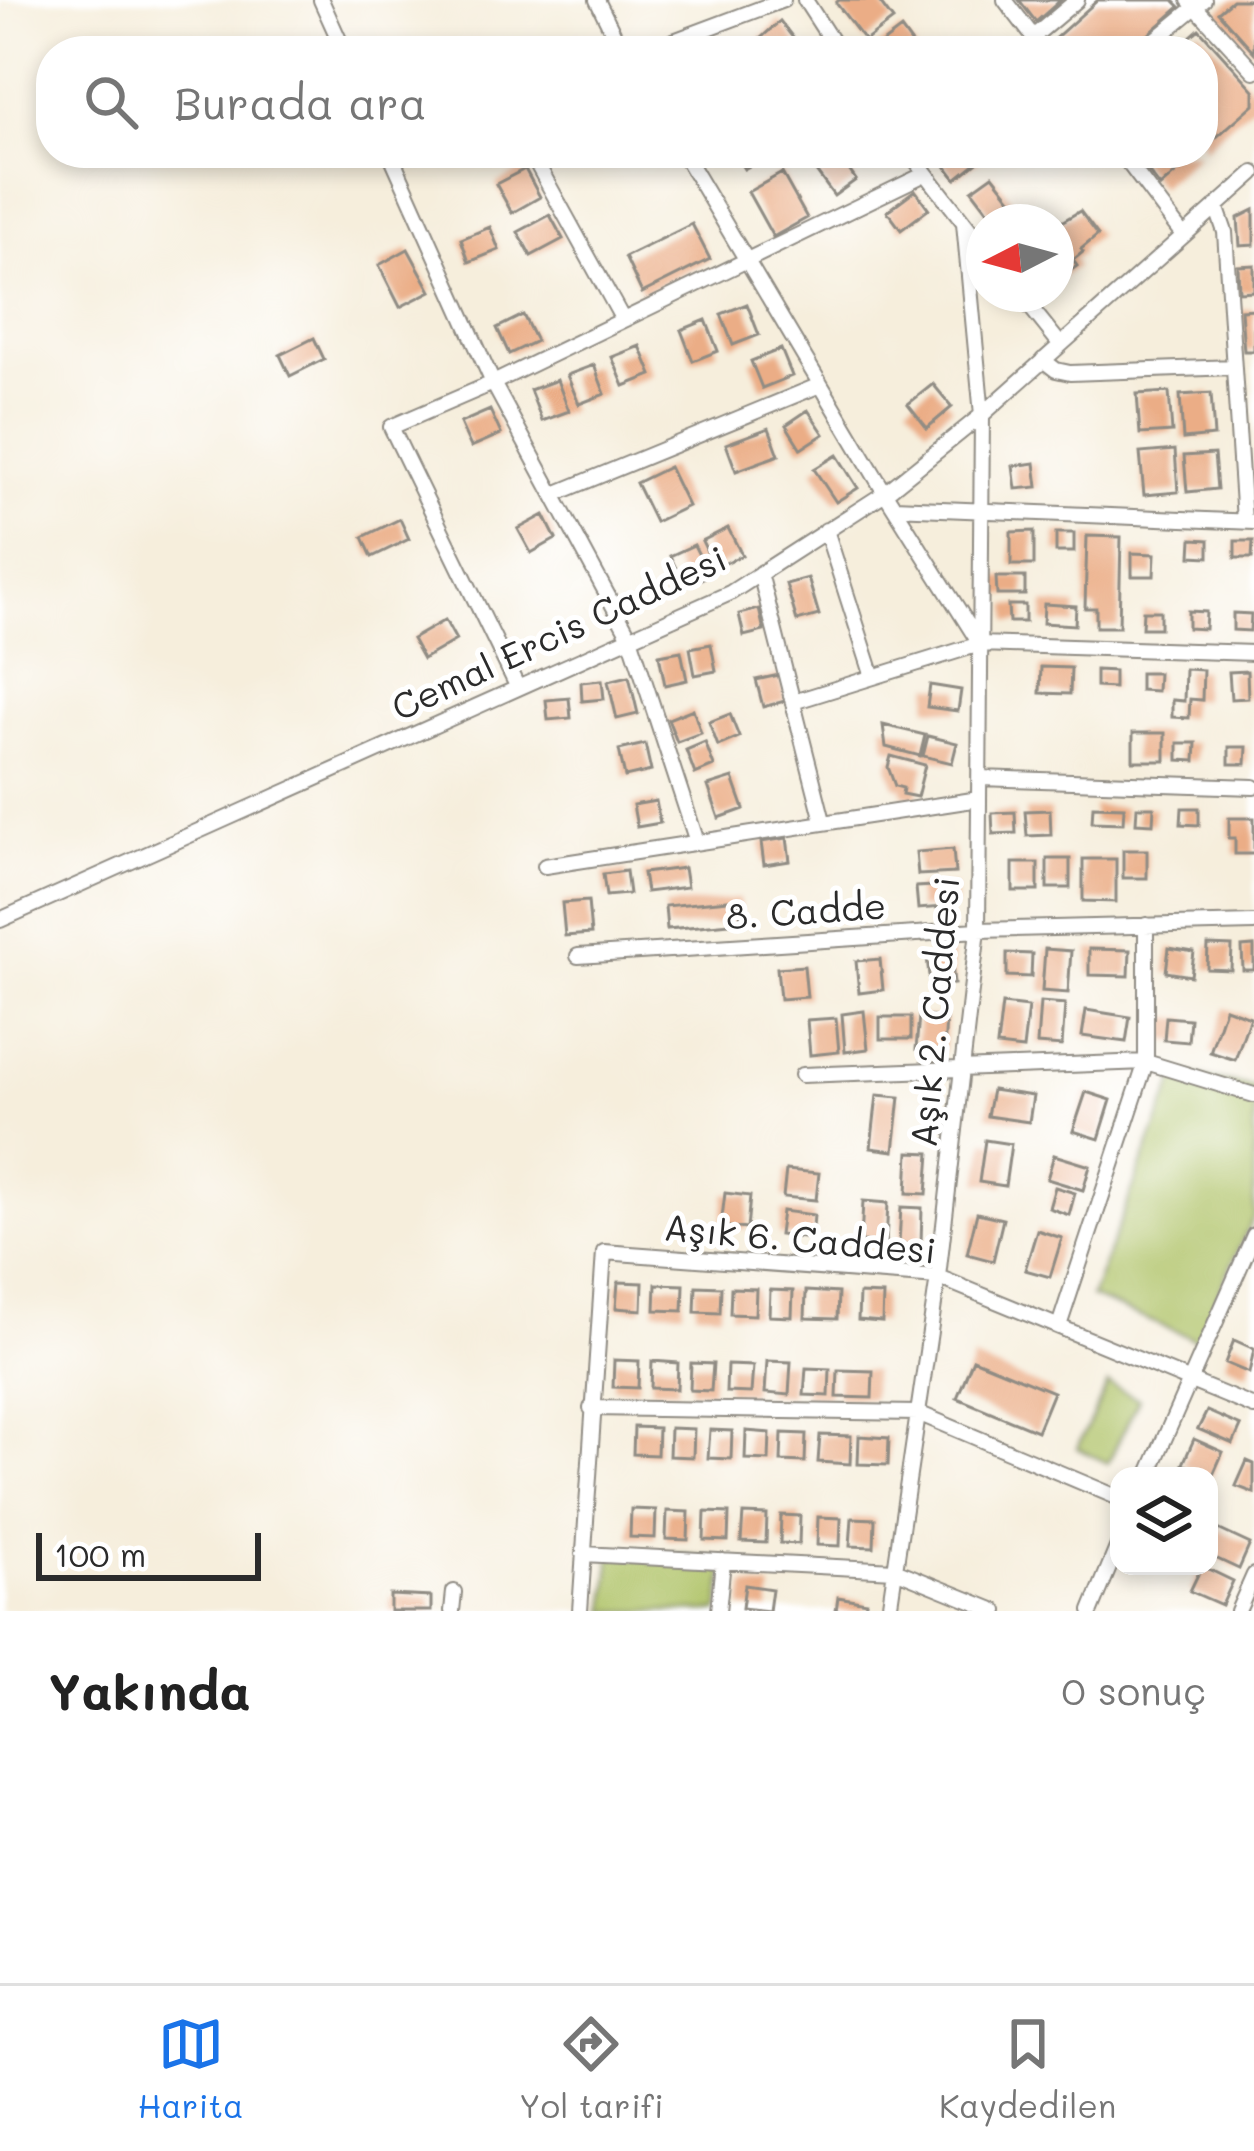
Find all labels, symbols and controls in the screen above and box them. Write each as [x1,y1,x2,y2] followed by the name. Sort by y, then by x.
[36,36,1218,168] search box
[78,69,144,135] icon: search
[174,73,427,131] text: Burada ara
[966,204,1074,312] north arrow
[383,533,733,730] street label: Cemal Ercis Caddesi
[898,875,969,1149] street label: Aşık 2. Caddesi
[724,880,887,939] street label: 8. Cadde
[662,1202,938,1273] street label: Aşık 6. Caddesi
[1110,1467,1218,1575] map controls
[1110,1467,1218,1575] button: layers
[36,1527,261,1580] scale bar
[54,1532,146,1575] text: 100 m
[48,1656,251,1723] text: Yakında
[1062,1664,1206,1715] text: 0 sonuç
[138,2011,244,2126] tab: Harita
[519,2011,664,2126] tab: Yol tarifi
[939,2011,1116,2126] tab: Kaydedilen

